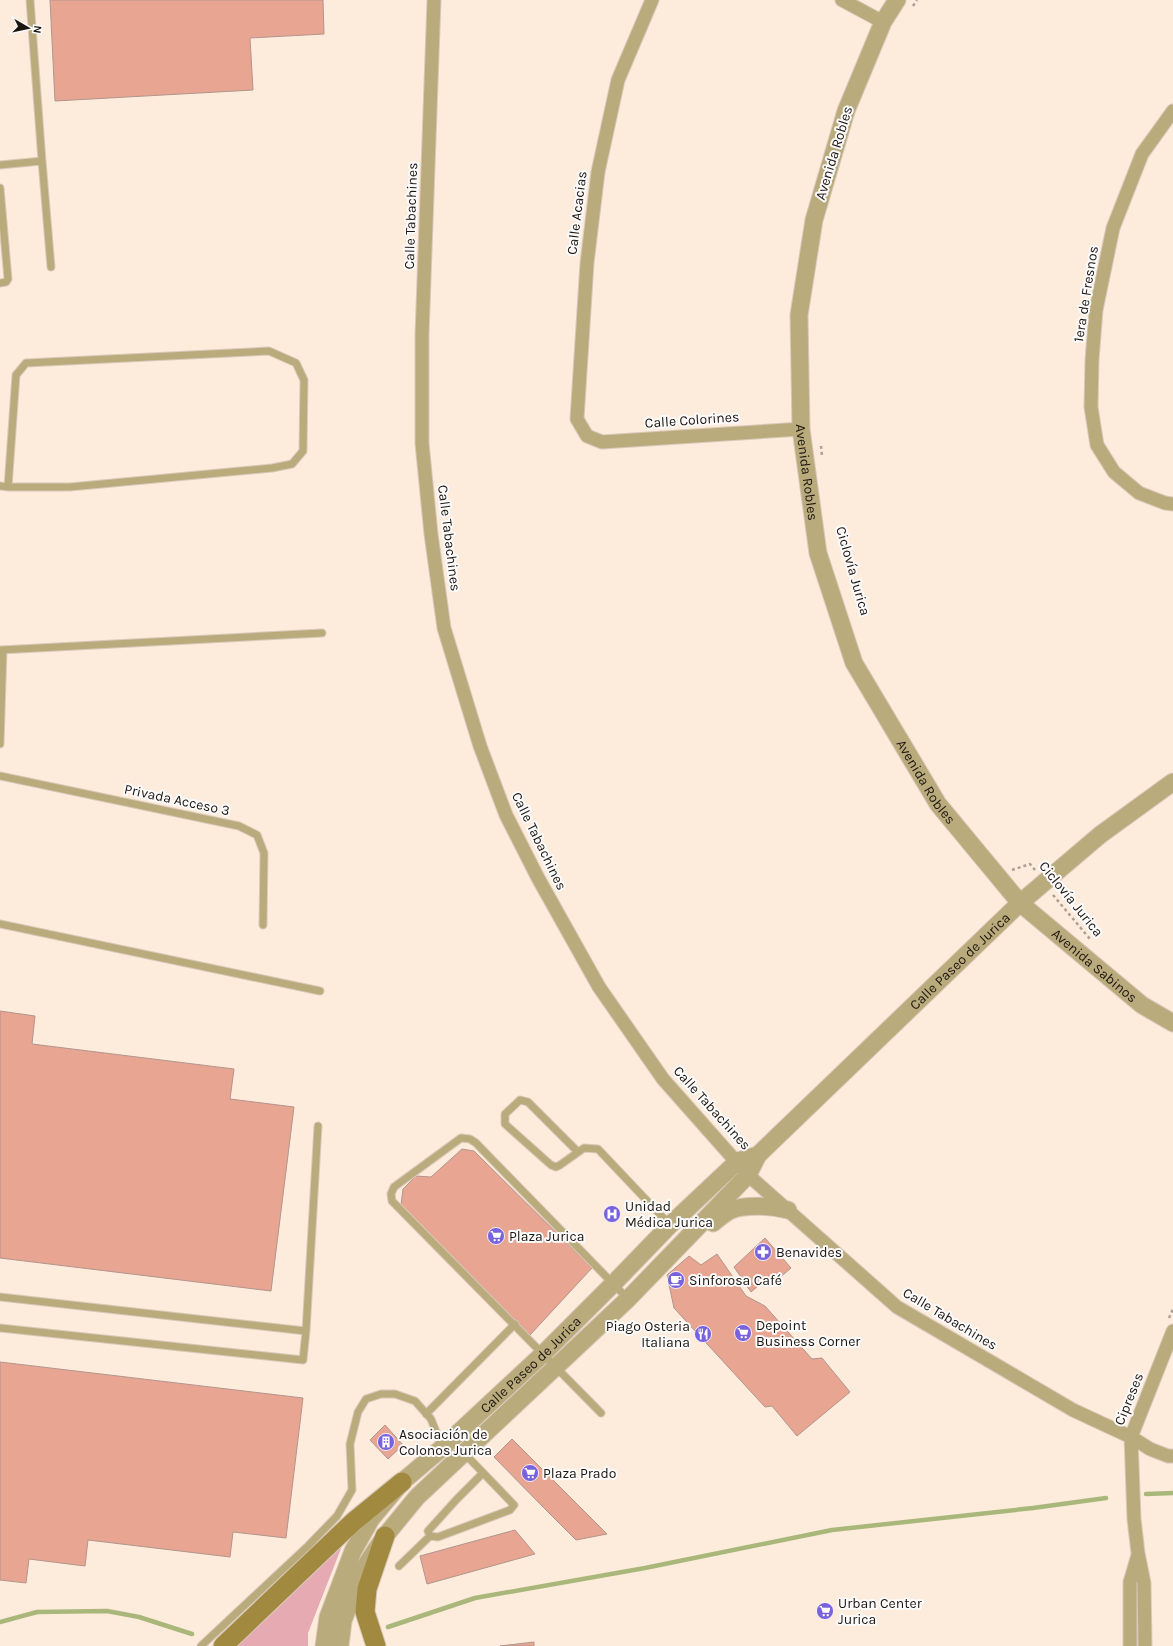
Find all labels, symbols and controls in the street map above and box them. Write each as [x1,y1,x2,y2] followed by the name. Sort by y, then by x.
[8,8,48,48] north arrow
[30,25,44,34] text: N
[812,104,856,202] street label: Avenida Robles
[401,162,421,270] street label: Calle Tabachines
[563,170,591,256] street label: Calle Acacias
[1070,245,1102,343] street label: 1era de Fresnos
[644,408,740,432] street label: Calle Colorines
[792,424,822,522] street label: Avenida Robles
[434,484,464,592] street label: Calle Tabachines
[832,524,874,618] street label: Ciclovía Jurica
[893,736,959,827] street label: Avenida Robles
[123,781,231,819] street label: Privada Acceso 3
[508,789,570,893] street label: Calle Tabachines
[1035,858,1107,940] street label: Ciclovía Jurica
[906,909,1013,1013] street label: Calle Paseo de Jurica
[1048,925,1141,1006] street label: Avenida Sabinos
[670,1063,754,1153] street label: Calle Tabachines
[625,1198,713,1231] place label: Unidad Médica Jurica
[602,1204,622,1224] hospital icon: Unidad Médica Jurica
[486,1226,506,1246] supermarket icon: Plaza Jurica
[509,1228,584,1245] place label: Plaza Jurica
[753,1242,773,1262] pharmacy icon: Benavides
[776,1244,842,1261] place label: Benavides
[666,1270,686,1290] cafe icon: Sinforosa Café
[689,1272,782,1289] place label: Sinforosa Café
[900,1284,1000,1354] street label: Calle Tabachines
[477,1313,584,1417] street label: Calle Paseo de Jurica
[756,1317,861,1350] place label: Depoint Business Corner
[606,1318,690,1351] place label: Piago Osteria Italiana
[733,1323,753,1343] supermarket icon: Depoint Business Corner
[693,1324,713,1344] restaurant icon: Piago Osteria Italiana
[1111,1370,1147,1428] street label: Cipreses
[399,1426,492,1459] place label: Asociación de Colonos Jurica
[376,1432,396,1452] building icon: Asociación de Colonos Jurica
[520,1463,540,1483] supermarket icon: Plaza Prado
[543,1465,617,1482] place label: Plaza Prado
[838,1595,923,1628] place label: Urban Center Jurica
[815,1601,835,1621] supermarket icon: Urban Center Jurica

